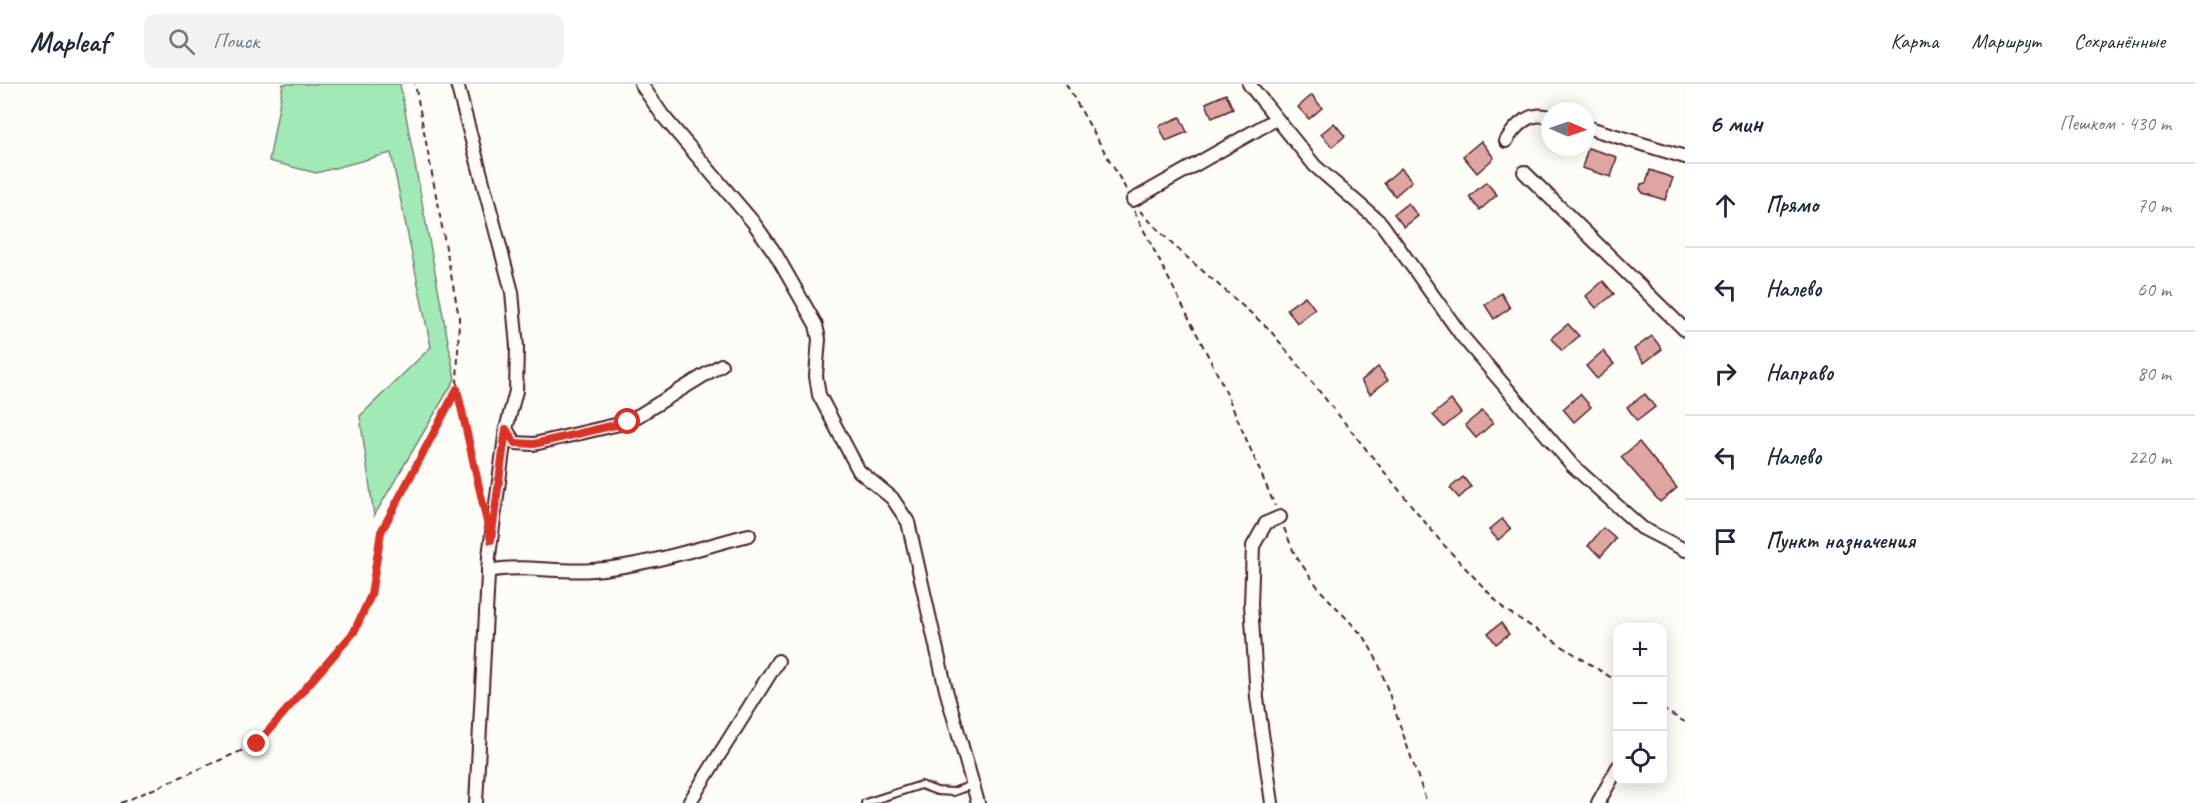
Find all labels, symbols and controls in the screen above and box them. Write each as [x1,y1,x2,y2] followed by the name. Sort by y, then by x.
[144,14,564,68] search box
[30,24,108,59] text: Mapleaf
[165,25,198,58] icon: search
[213,27,259,55] text: Поиск
[1890,28,1939,54] text: Карта
[1972,28,2041,54] text: Маршрут
[2074,28,2165,54] text: Сохранённые
[1541,102,1595,156] north arrow
[1709,107,1762,140] text: 6 мин
[2059,111,2171,136] text: Пешком · 430 m
[1709,189,1742,222] icon: ahead
[1766,191,1818,219] text: Прямо
[2137,193,2171,218] text: 70 m
[1709,273,1742,306] icon: left
[1766,275,1822,303] text: Налево
[2137,277,2171,302] text: 60 m
[1709,357,1742,390] icon: right
[1766,359,1833,387] text: Направо
[2137,361,2171,386] text: 80 m
[614,408,640,434] route start
[1709,441,1742,474] icon: left
[1766,443,1822,471] text: Налево
[2128,445,2171,470] text: 220 m
[1709,525,1742,558] icon: arrive
[1766,527,1915,555] text: Пункт назначения
[1613,623,1667,785] map controls
[1613,623,1667,677] button: +
[1613,677,1667,731] button: −
[243,730,269,756] route end
[1613,731,1667,785] button: locate

